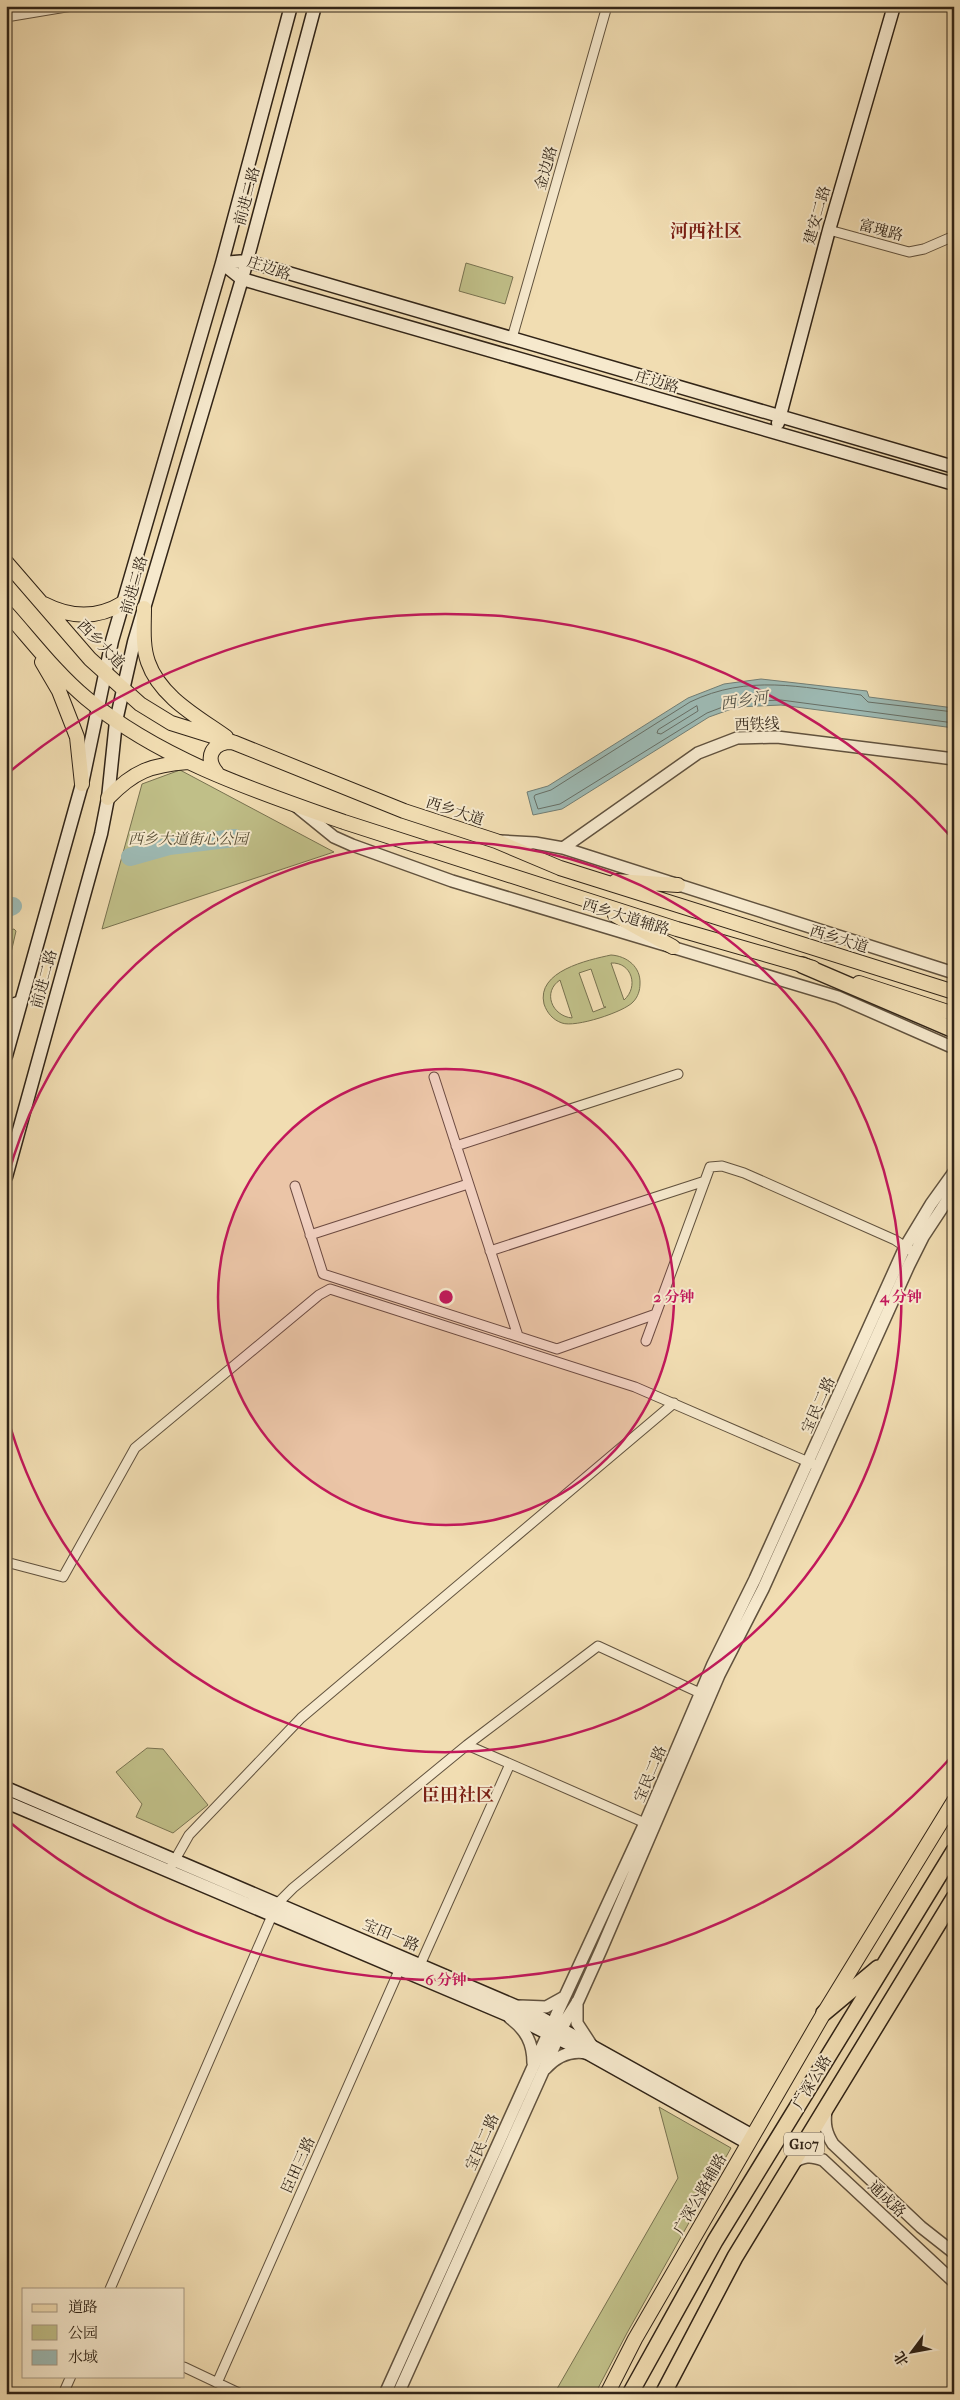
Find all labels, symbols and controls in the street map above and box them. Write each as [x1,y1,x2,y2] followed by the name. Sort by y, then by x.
[531,144,561,192] street label: 金边路
[231,165,263,227] street label: 前进二路
[800,184,834,246] street label: 建安二路
[857,215,905,245] street label: 富瑰路
[670,221,742,242] district label: 河西社区
[245,252,293,284] street label: 庄边路
[633,367,681,397] street label: 庄边路
[117,554,151,616] street label: 前进二路
[74,616,128,672] street label: 西乡大道
[719,687,772,713] water label: 西乡河
[734,714,780,734] street label: 西铁线
[424,793,486,829] street label: 西乡大道
[128,830,250,848] park label: 西乡大道街心公园
[580,895,672,939] street label: 西乡大道辅路
[808,922,870,956] street label: 西乡大道
[28,948,60,1010] street label: 前进二路
[437,1288,455,1306] centre of rings
[654,1288,694,1306] text: 2 分钟
[879,1288,922,1306] text: 4 分钟
[798,1374,838,1436] street label: 宝民二路
[630,1743,670,1805] street label: 宝民二路
[422,1785,494,1806] district label: 臣田社区
[360,1915,422,1955] street label: 宝田一路
[425,1971,467,1989] text: 6 分钟
[789,2052,835,2112] street label: 广深公路
[462,2111,502,2173] street label: 宝民二路
[784,2132,824,2156] road number: G107
[278,2134,318,2196] street label: 臣田三路
[670,2151,730,2237] street label: 广深公路辅路
[864,2177,910,2221] street label: 通成路
[22,2288,185,2378] legend
[68,2298,98,2316] text: 道路
[68,2324,98,2342] text: 公园
[888,2328,938,2378] north arrow
[68,2348,98,2366] text: 水域
[890,2348,912,2369] text: 北

